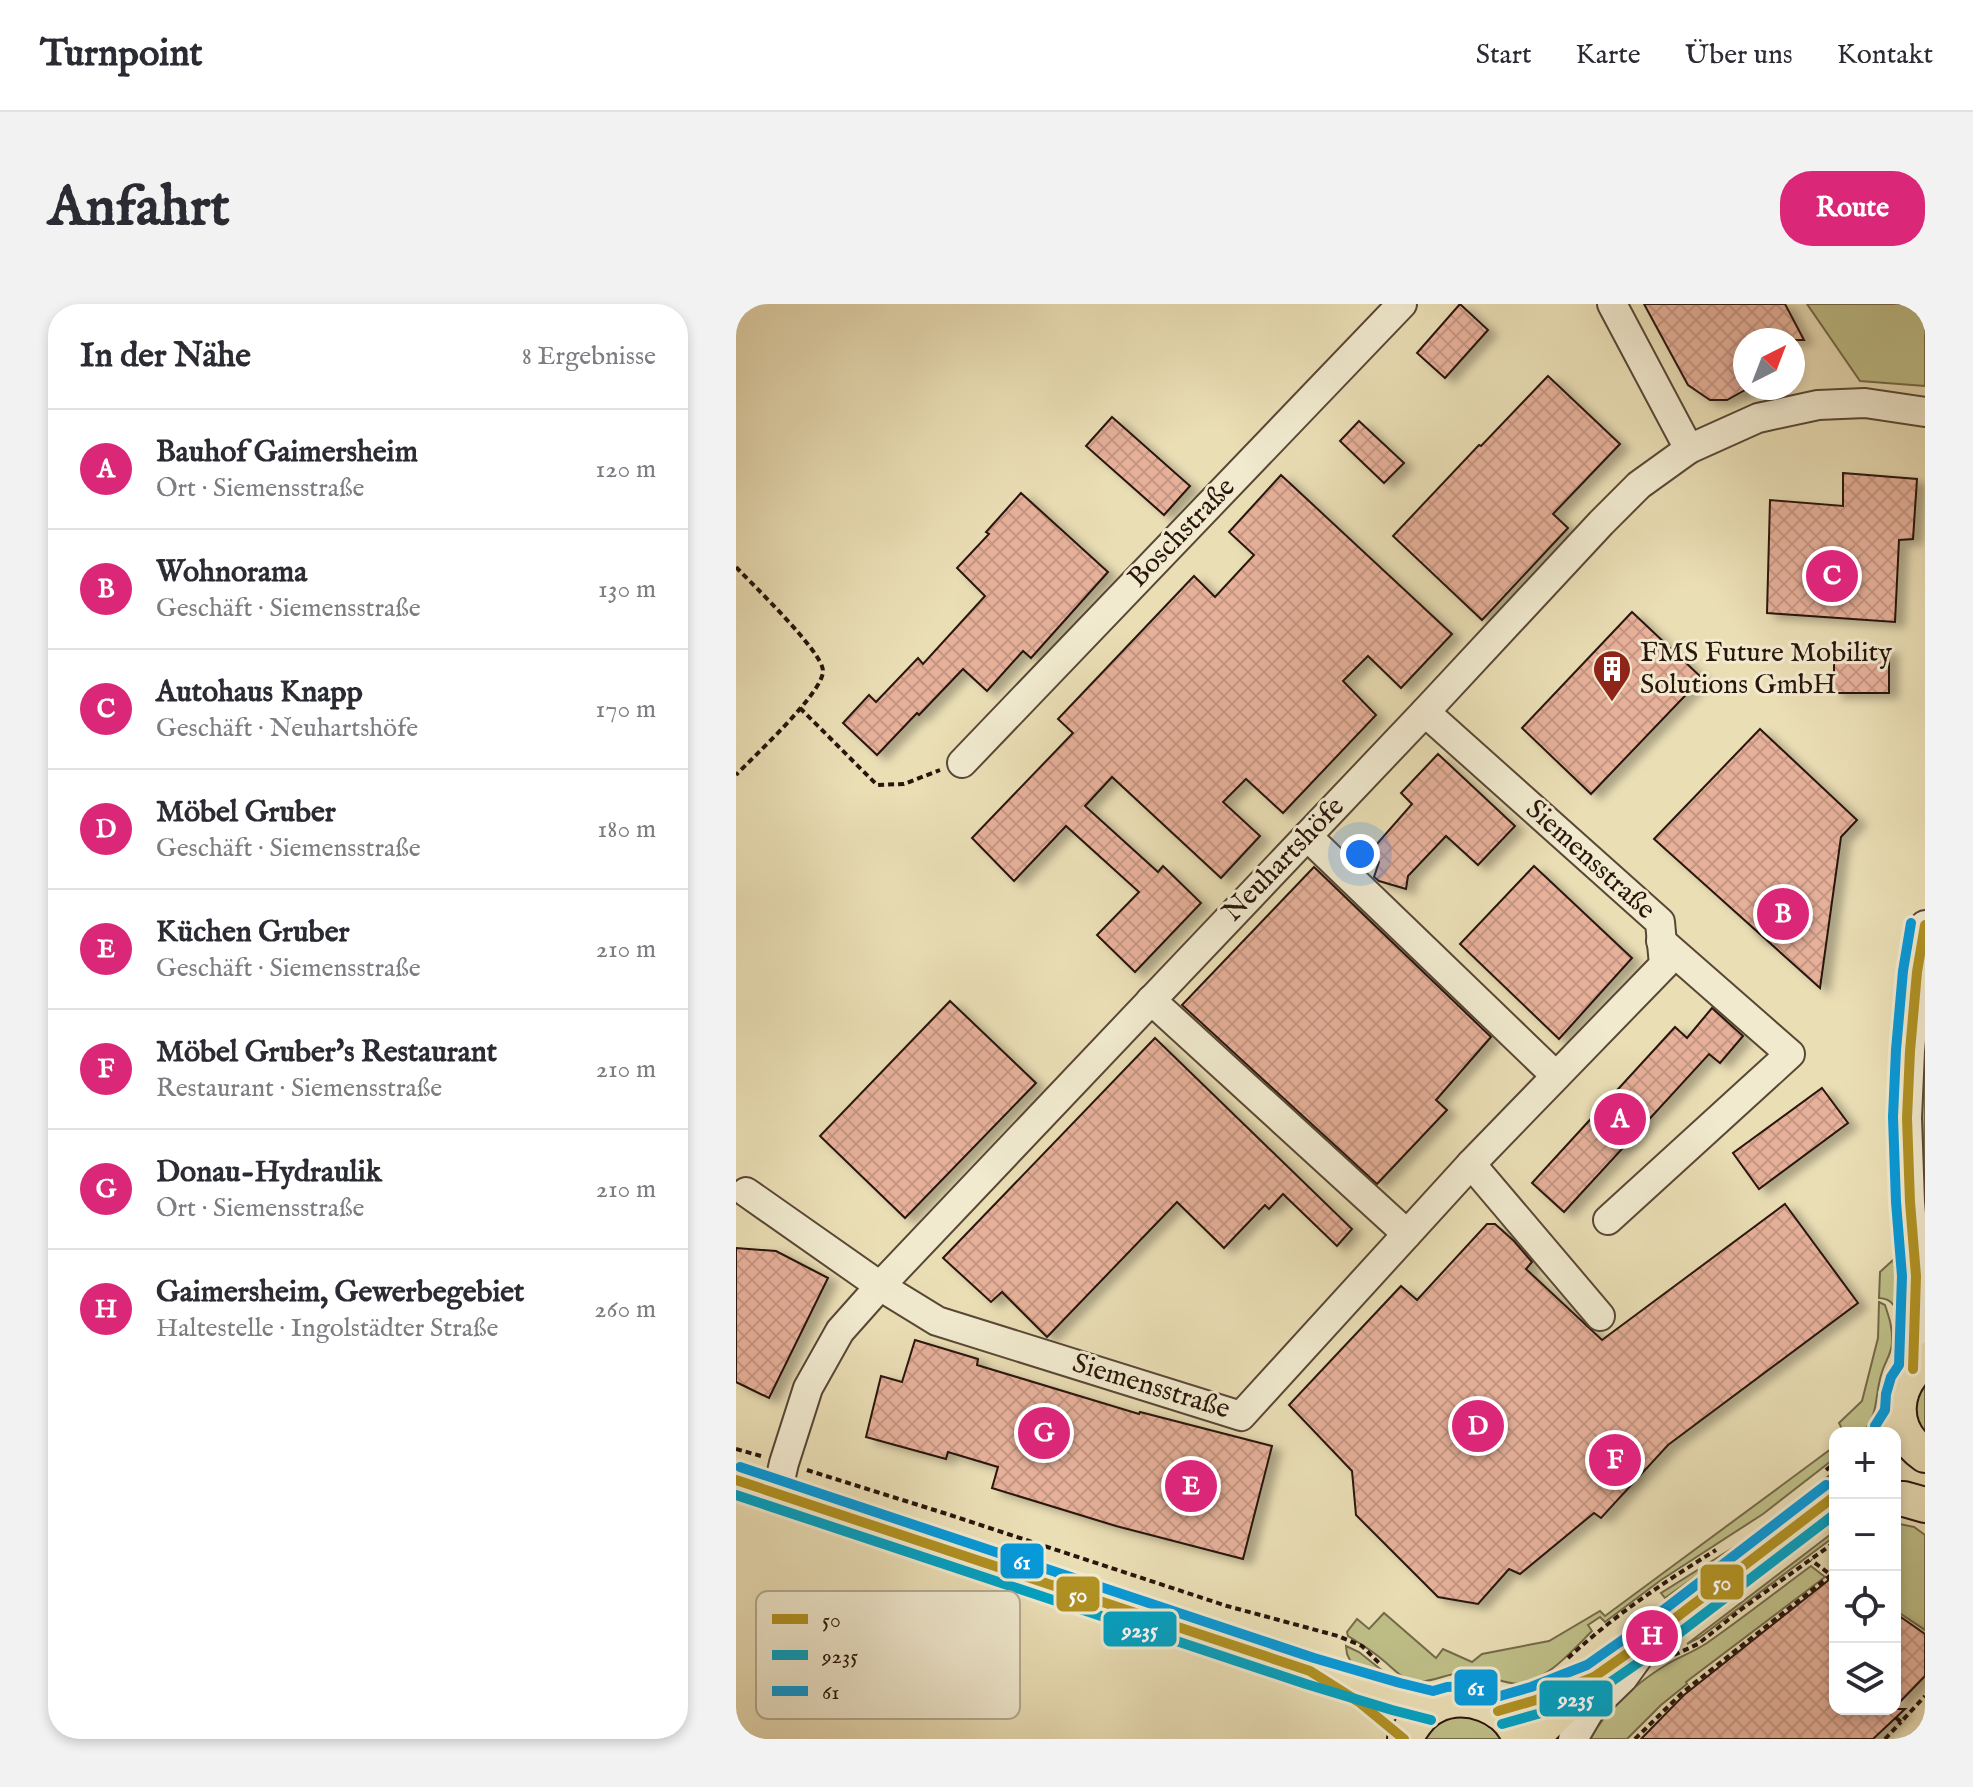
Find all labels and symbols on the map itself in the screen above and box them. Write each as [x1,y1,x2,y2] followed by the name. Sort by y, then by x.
[1733,328,1805,400] north arrow
[1121,471,1243,595] street label: Boschstraße
[1806,546,1858,606] pin: C
[1640,636,1892,703] place label: FMS Future Mobility Solutions GmbH
[1591,648,1633,703] building icon: FMS Future Mobility Solutions GmbH
[1216,790,1352,930] street label: Neuhartshöfe
[1518,793,1662,928] street label: Siemensstraße
[1340,834,1380,874] your location
[1757,884,1809,944] pin: B
[1594,1089,1646,1149] pin: A
[1068,1346,1234,1428] street label: Siemensstraße
[1452,1396,1504,1456] pin: D
[1018,1403,1070,1463] pin: G
[1589,1430,1641,1490] pin: F
[1165,1456,1217,1516] pin: E
[999,1542,1045,1580] line badge: 61
[1013,1549,1031,1577] text: 61
[1699,1563,1745,1601] line badge: 50
[1713,1570,1732,1598] text: 50
[1055,1575,1101,1613] line badge: 50
[1069,1582,1088,1610] text: 50
[756,1591,1020,1719] legend
[1626,1606,1678,1666] pin: H
[822,1607,841,1635] text: 50
[1102,1610,1178,1648] line badge: 9235
[1121,1617,1158,1645] text: 9235
[821,1643,858,1671] text: 9235
[1453,1668,1499,1707] line badge: 61
[1467,1675,1485,1703] text: 61
[822,1679,839,1707] text: 61
[1538,1679,1614,1718] line badge: 9235
[1557,1686,1594,1714] text: 9235

